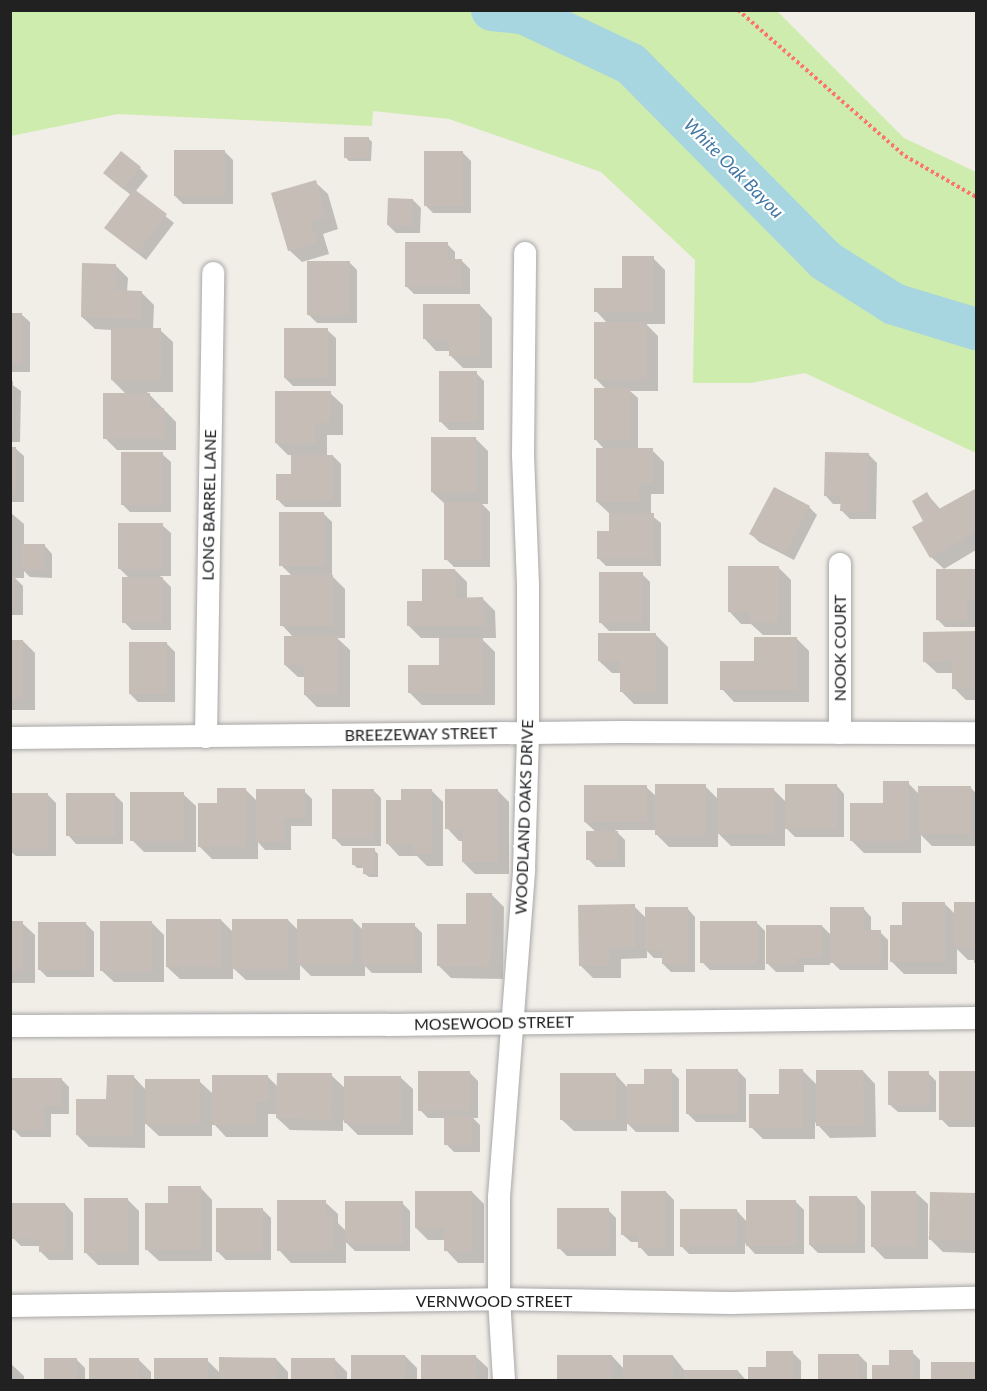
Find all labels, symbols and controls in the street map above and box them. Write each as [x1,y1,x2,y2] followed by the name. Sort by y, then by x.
[680,114,788,222] water label: White Oak Bayou
[198,429,220,581] street label: LONG BARREL LANE
[830,595,850,701] street label: NOOK COURT
[511,719,537,915] street label: WOODLAND OAKS DRIVE
[344,723,498,745] street label: BREEZEWAY STREET
[414,1012,574,1034] street label: MOSEWOOD STREET
[416,1291,572,1311] street label: VERNWOOD STREET

